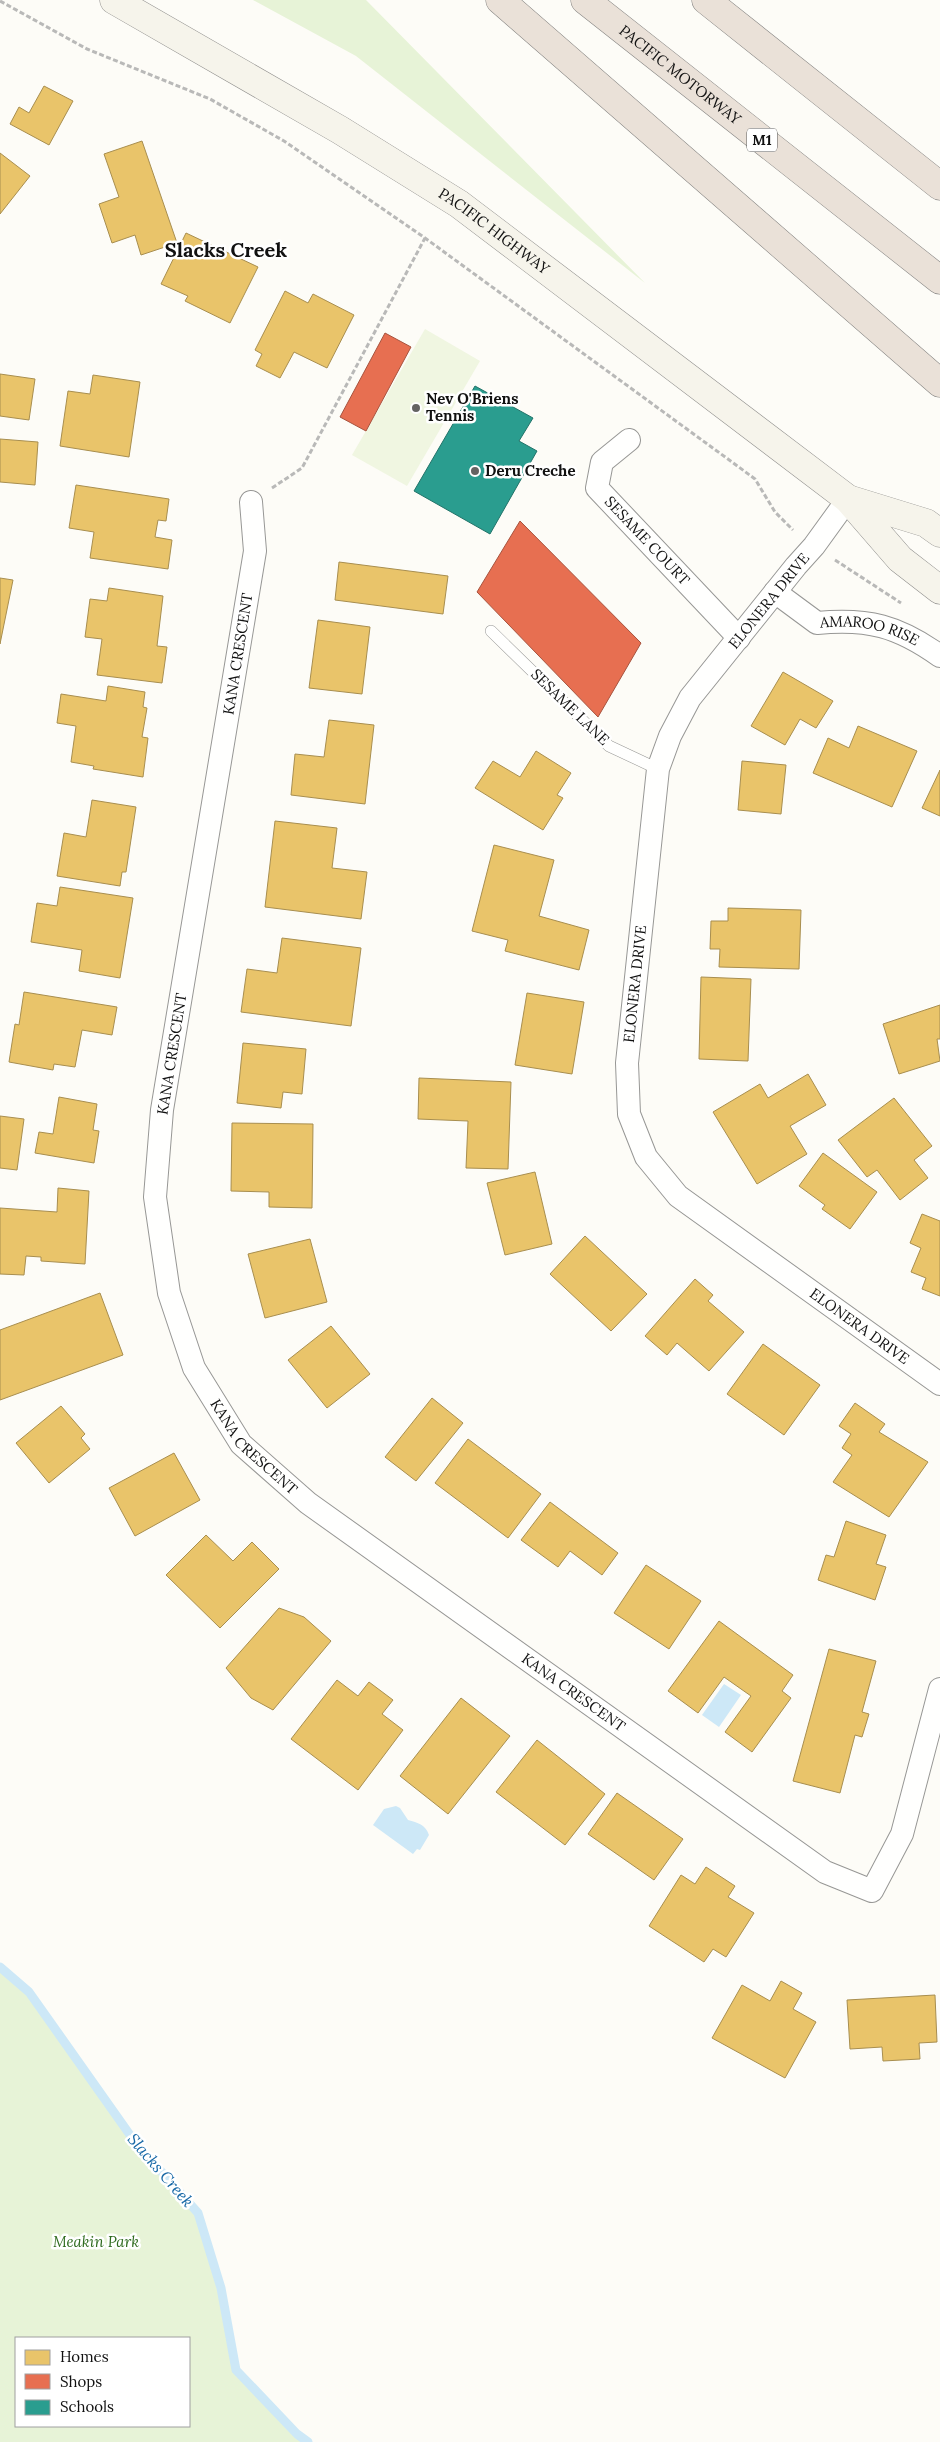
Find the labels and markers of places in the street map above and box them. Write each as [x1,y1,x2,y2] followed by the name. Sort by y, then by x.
[426,389,518,425] place label: Nev O'Briens Tennis
[410,402,422,414] marker: Nev O'Briens Tennis
[485,461,576,480] place label: Deru Creche
[469,465,481,477] marker: Deru Creche

